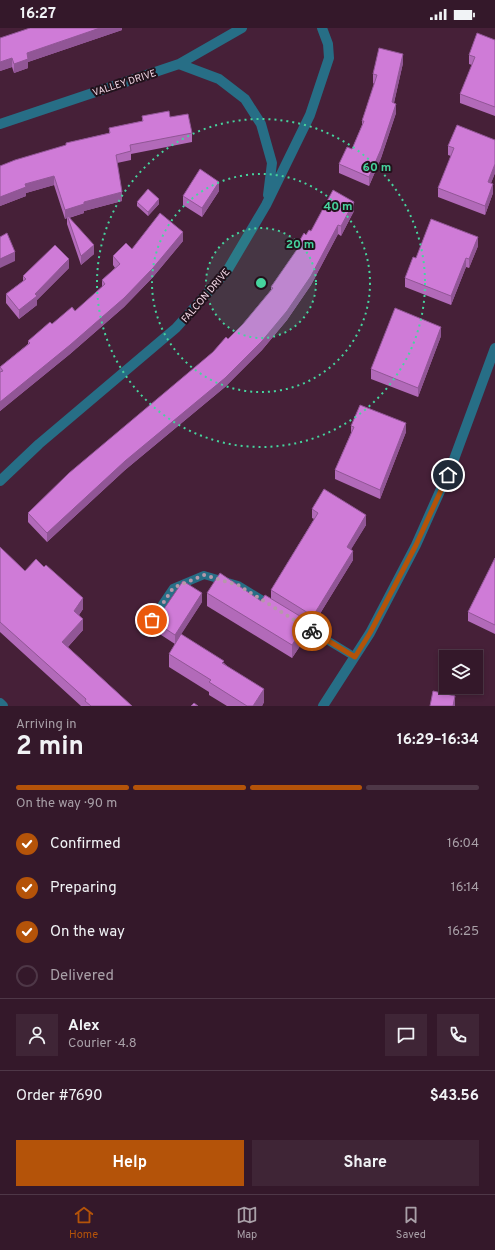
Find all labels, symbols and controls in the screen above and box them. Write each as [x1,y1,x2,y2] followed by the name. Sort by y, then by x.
[20,5,56,24] text: 16:27
[91,67,158,100] street label: VALLEY DRIVE
[363,160,391,176] text: 60 m
[323,199,353,215] text: 40 m
[286,237,314,253] text: 20 m
[179,266,233,326] street label: FALCON DRIVE
[254,276,268,290] centre of rings
[431,458,465,492] pin
[437,464,459,486] icon: home
[135,603,169,637] pin
[141,609,163,631] icon: bag
[292,611,332,651] courier
[301,620,323,642] icon: bike
[439,650,483,694] map controls
[439,650,483,694] button: layers
[16,717,77,733] text: Arriving in
[16,731,84,764] text: 2 min
[397,731,479,750] text: 16:29–16:34
[16,796,117,812] text: On the way · 90 m
[16,833,38,855] icon: check
[50,835,121,854] text: Confirmed
[447,836,479,852] text: 16:04
[16,877,38,899] icon: check
[50,879,117,898] text: Preparing
[451,880,479,896] text: 16:14
[16,921,38,943] icon: check
[50,923,125,942] text: On the way
[447,924,479,940] text: 16:25
[50,967,114,986] text: Delivered
[16,1014,58,1056] button: person
[385,1014,427,1056] button: chat
[437,1014,479,1056] button: phone
[68,1017,100,1036] text: Alex
[68,1036,137,1052] text: Courier · 4.8
[16,1087,103,1106] text: Order #7690
[430,1087,479,1106] text: $43.56
[16,1140,244,1186] button: Help
[252,1140,479,1186] button: Share
[69,1204,98,1242] tab: Home
[236,1204,258,1242] tab: Map
[396,1204,426,1242] tab: Saved

